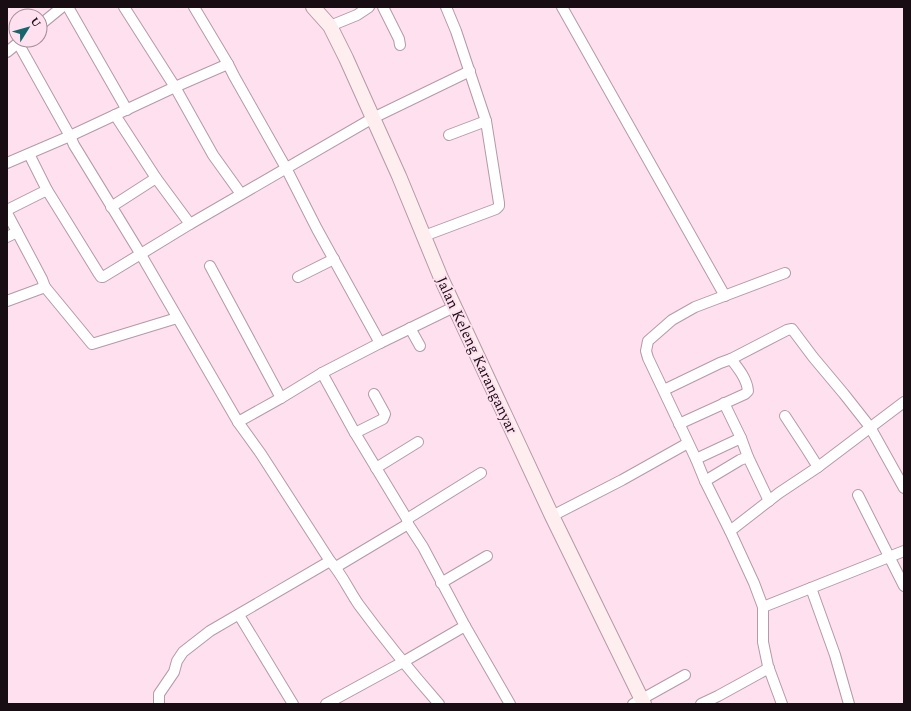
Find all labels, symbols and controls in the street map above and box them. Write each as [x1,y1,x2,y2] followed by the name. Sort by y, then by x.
[8,8,48,48] north arrow
[26,13,45,31] text: U
[430,273,523,438] street label: Jalan Keleng Karanganyar

